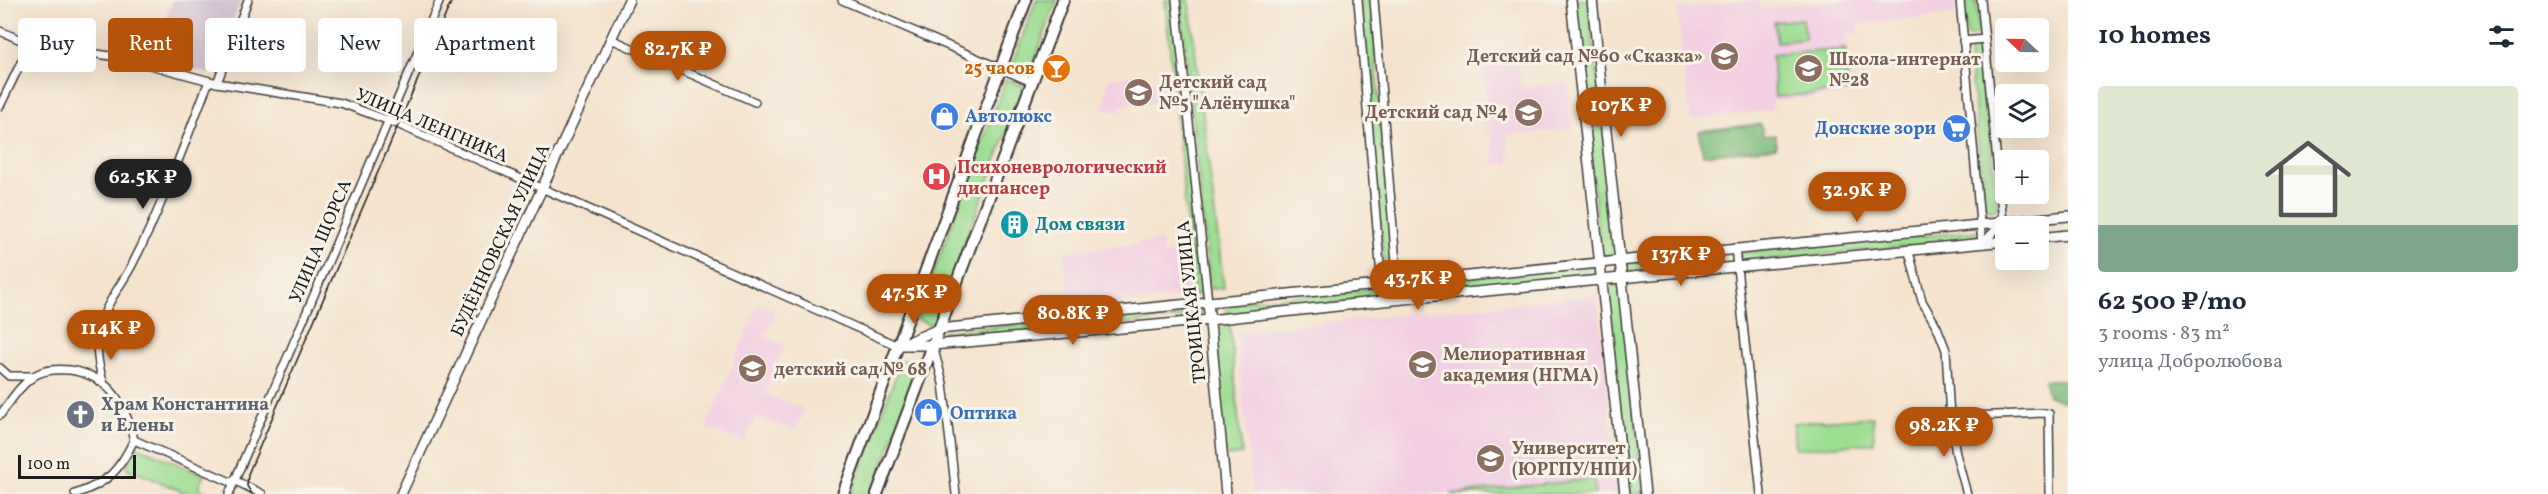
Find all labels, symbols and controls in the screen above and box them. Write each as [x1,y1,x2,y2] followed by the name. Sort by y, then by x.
[18,18,96,72] chip: Buy
[108,18,193,72] chip: Rent
[205,18,306,72] chip: Filters
[318,18,402,72] chip: New
[414,18,557,72] chip: Apartment
[1995,18,2049,72] north arrow
[1995,18,2049,270] map controls
[2098,18,2211,54] text: 10 homes
[2485,20,2518,53] icon: filters
[623,31,733,82] pin: 82.7K ₽
[644,36,712,64] text: 82.7K ₽
[1708,40,1740,72] school or university icon: Детский сад №60 «Сказка»
[1466,45,1703,70] place label: Детский сад №60 «Сказка»
[1829,48,1981,94] place label: Школа-интернат №28
[1040,52,1072,84] bar icon: 25 часов
[1792,53,1824,85] school or university icon: Школа-интернат №28
[964,57,1035,82] place label: 25 часов
[1159,71,1296,117] place label: Детский сад №5 "Алёнушка"
[1122,76,1154,108] school or university icon: Детский сад №5 "Алёнушка"
[351,83,512,170] street label: УЛИЦА ЛЕНГНИКА
[1995,84,2049,138] button: layers
[1572,87,1670,138] pin: 107K ₽
[1590,92,1652,120] text: 107K ₽
[1513,96,1545,128] school or university icon: Детский сад №4
[928,100,960,132] shop icon: Автолюкс
[1365,101,1508,126] place label: Детский сад №4
[965,105,1052,130] place label: Автолюкс
[1941,112,1973,144] supermarket icon: Донские зори
[1815,117,1936,142] place label: Донские зори
[2254,125,2362,233] icon: home
[446,140,557,341] street label: БУДЁННОВСКАЯ УЛИЦА
[1995,150,2049,204] button: +
[957,156,1167,202] place label: Психоневрологический диспансер
[88,159,198,210] pin: 62.5K ₽
[920,161,952,193] hospital icon: Психоневрологический диспансер
[109,164,177,192] text: 62.5K ₽
[1802,172,1912,223] pin: 32.9K ₽
[284,175,359,307] street label: УЛИЦА ЩОРСА
[1822,177,1892,205] text: 32.9K ₽
[998,208,1030,240] building icon: Дом связи
[1035,213,1125,238] place label: Дом связи
[1995,216,2049,270] button: −
[1171,219,1213,385] street label: ТРОИЦКАЯ УЛИЦА
[1632,236,1730,287] pin: 137K ₽
[1651,241,1711,269] text: 137K ₽
[1363,260,1473,311] pin: 43.7K ₽
[1384,265,1452,293] text: 43.7K ₽
[859,274,969,325] pin: 47.5K ₽
[881,279,947,307] text: 47.5K ₽
[2098,284,2247,320] text: 62 500 ₽/mo
[1018,295,1128,346] pin: 80.8K ₽
[1037,300,1109,328] text: 80.8K ₽
[62,310,160,361] pin: 114K ₽
[81,315,141,343] text: 114K ₽
[2098,320,2230,348] text: 3 rooms · 83 m²
[1443,343,1598,389] place label: Мелиоративная академия (НГМА)
[1406,348,1438,380] school or university icon: Мелиоративная академия (НГМА)
[2098,348,2283,376] text: улица Добролюбова
[737,353,769,385] school or university icon: детский сад № 68
[774,358,927,383] place label: детский сад № 68
[101,393,269,439] place label: Храм Константина и Елены
[913,397,945,429] shop icon: Оптика
[64,398,96,430] church icon: Храм Константина и Елены
[950,402,1017,427] place label: Оптика
[1889,407,1999,458] pin: 98.2K ₽
[1909,412,1979,440] text: 98.2K ₽
[1512,437,1638,483] place label: Университет (ЮРГПУ/НПИ)
[1475,442,1507,474] school or university icon: Университет (ЮРГПУ/НПИ)
[18,452,136,480] scale bar
[27,454,70,476] text: 100 m

